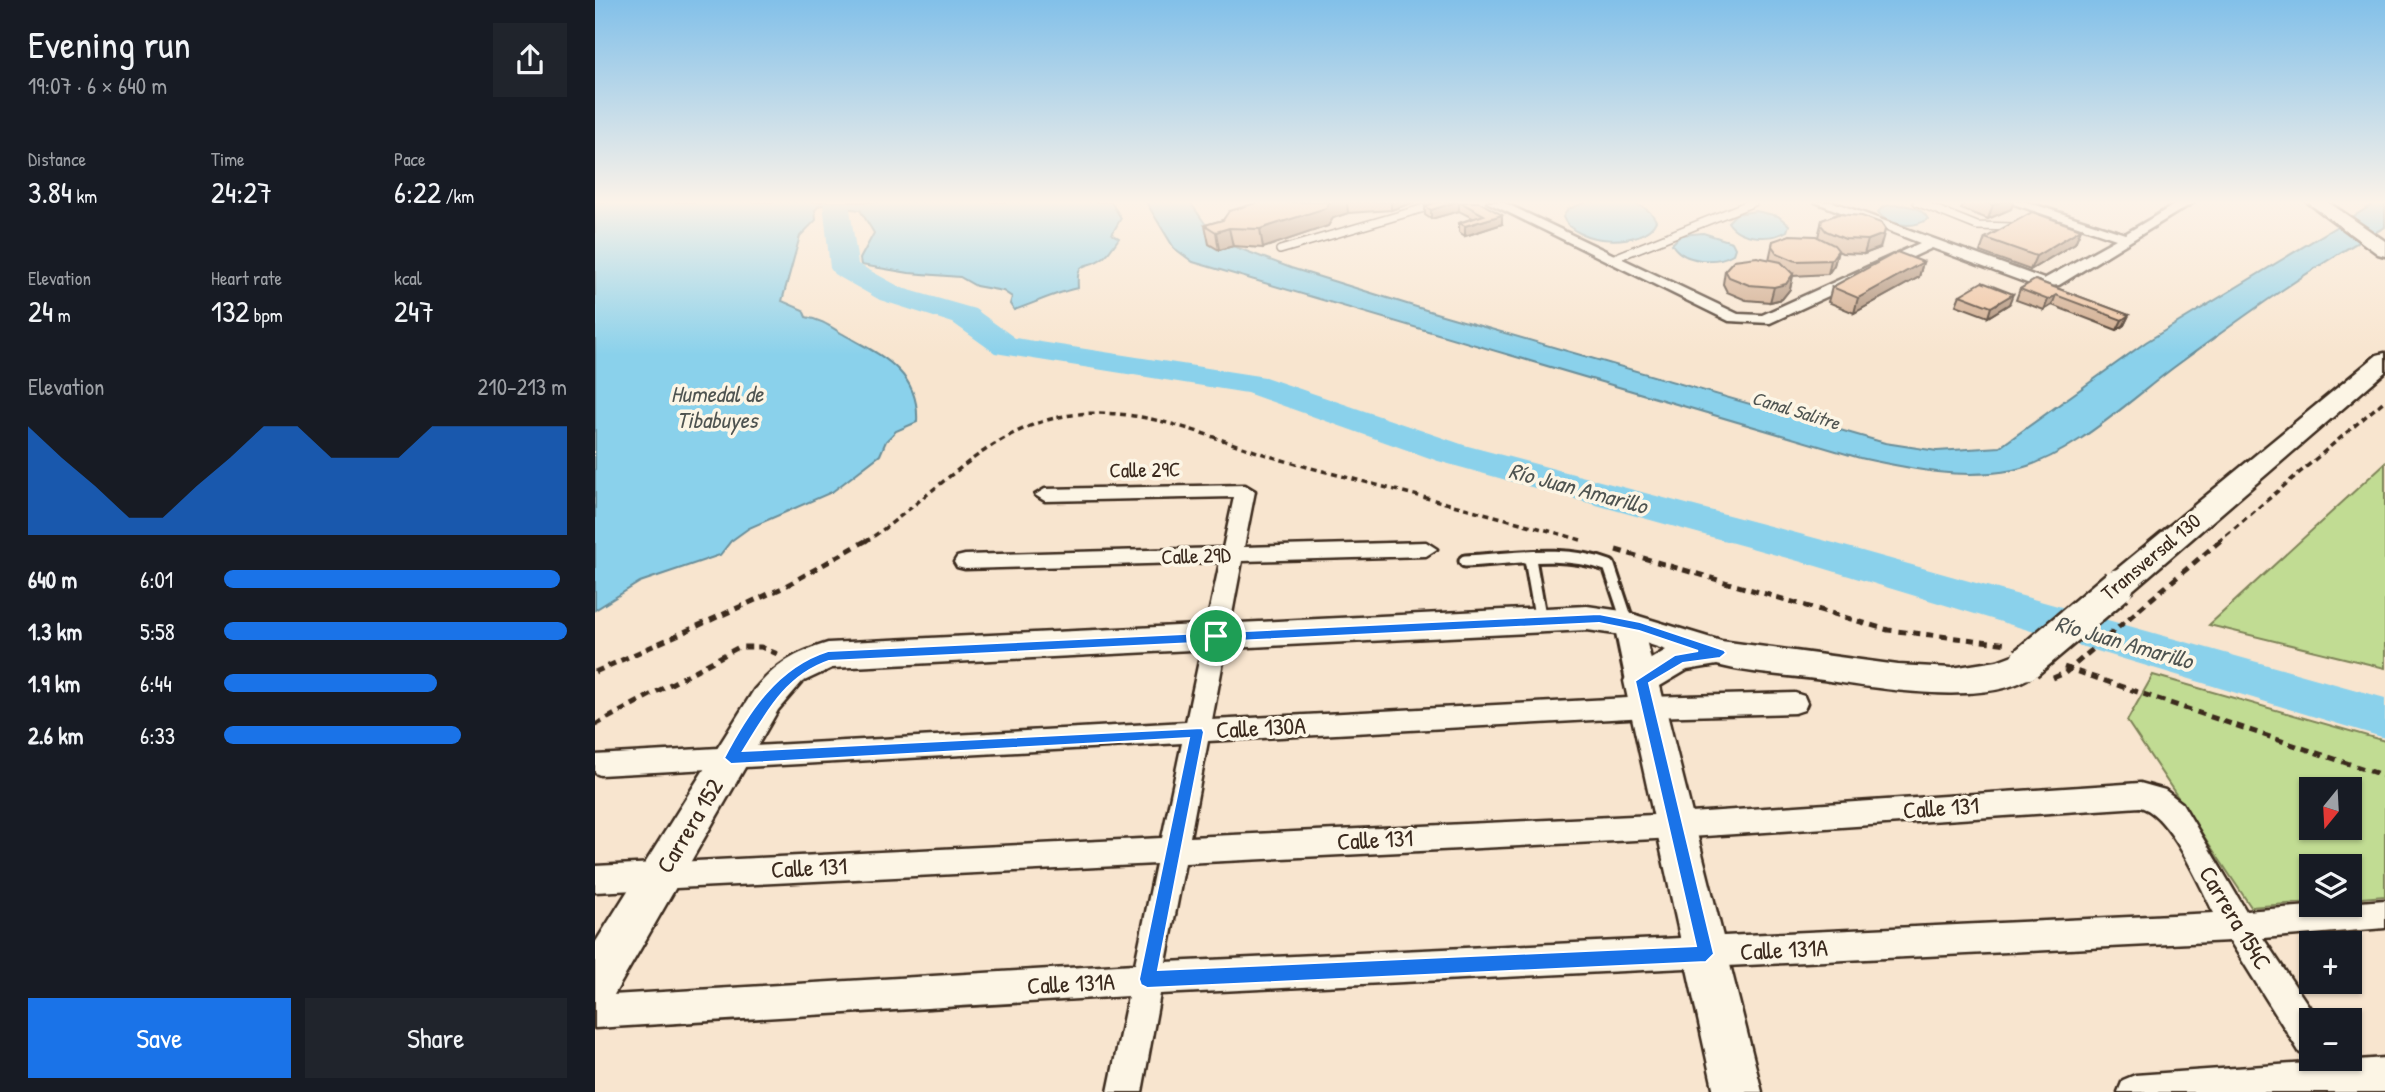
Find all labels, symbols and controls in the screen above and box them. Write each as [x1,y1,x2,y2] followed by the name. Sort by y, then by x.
[28,18,191,70] text: Evening run
[493,23,567,97] button: share
[28,70,167,101] text: 19:07 · 6 × 640 m
[28,146,86,172] text: Distance
[211,146,245,172] text: Time
[394,146,426,172] text: Pace
[28,172,72,212] text: 3.84
[211,172,272,212] text: 24:27
[394,172,441,212] text: 6:22
[72,183,97,209] text: km
[441,183,474,209] text: /km
[28,265,91,291] text: Elevation
[211,265,282,291] text: Heart rate
[394,265,422,291] text: kcal
[28,291,53,331] text: 24
[211,291,249,331] text: 132
[394,291,434,331] text: 247
[53,302,71,328] text: m
[249,302,283,328] text: bpm
[28,371,104,402] text: Elevation
[478,371,567,402] text: 210–213 m
[671,378,764,436] water label: Humedal de Tibabuyes
[1749,384,1844,436] water label: Canal Salitre
[1109,454,1181,485] street label: Calle 29C
[1506,454,1652,521] water label: Río Juan Amarillo
[2095,506,2207,607] street label: Transversal 130
[1161,540,1231,571] street label: Calle 29D
[28,564,77,595] text: 640 m
[140,564,173,595] text: 6:01
[1186,606,1246,666] pin
[2052,607,2198,676] water label: Río Juan Amarillo
[28,616,82,647] text: 1.3 km
[140,616,175,647] text: 5:58
[1197,617,1235,655] icon: arrive
[28,668,80,699] text: 1.9 km
[140,668,172,699] text: 6:44
[1215,709,1307,745] street label: Calle 130A
[28,720,83,751] text: 2.6 km
[140,720,175,751] text: 6:33
[648,772,730,879] street label: Carrera 152
[2299,777,2363,840] north arrow
[2299,777,2362,1071] map controls
[1902,788,1980,826] street label: Calle 131
[1336,821,1414,857] street label: Calle 131
[770,849,848,885] street label: Calle 131
[2299,854,2362,917] button: layers
[2192,860,2279,975] street label: Carrera 154C
[1739,931,1829,967] street label: Calle 131A
[2299,931,2362,994] button: +
[1026,965,1116,1001] street label: Calle 131A
[28,998,291,1078] button: Save
[305,998,567,1078] button: Share
[2299,1008,2362,1071] button: −

